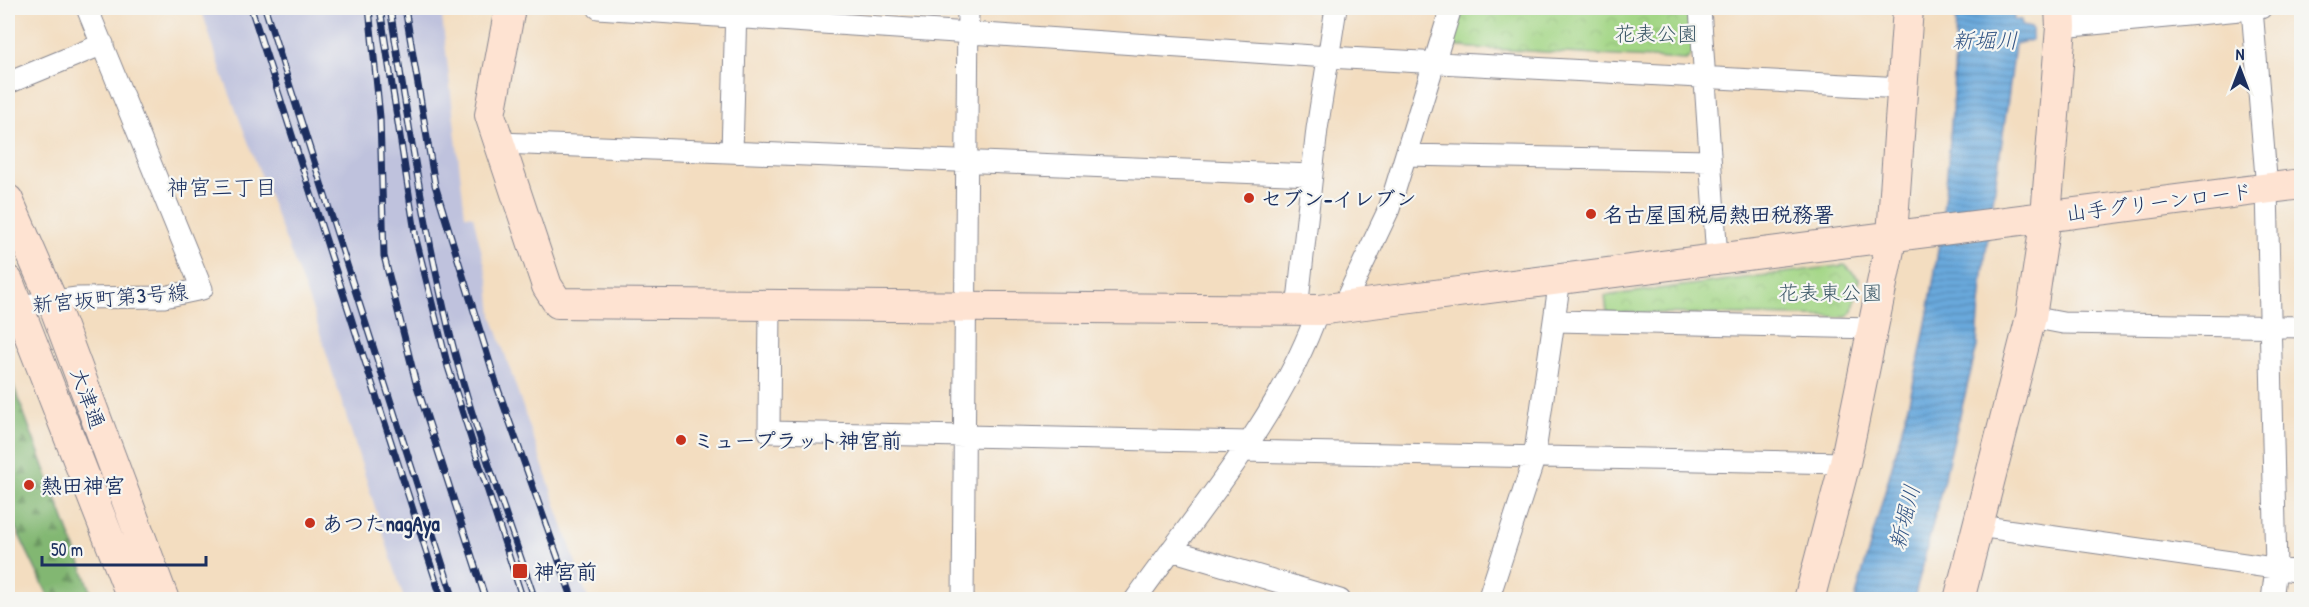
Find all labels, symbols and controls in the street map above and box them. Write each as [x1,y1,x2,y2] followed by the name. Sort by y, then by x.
[1614,19,1698,48] park label: 花表公園
[1952,25,2018,55] water label: 新堀川
[2210,39,2270,99] north arrow
[2236,43,2245,65] text: N
[167,172,277,202] district label: 神宮三丁目
[2064,176,2254,228] street label: 山手グリーンロード
[1261,184,1416,213] place label: セブン-イレブン
[1242,191,1256,205] marker: セブン-イレブン
[1603,200,1834,229] place label: 名古屋国税局熱田税務署
[1584,207,1598,221] marker: 名古屋国税局熱田税務署
[31,277,189,319] street label: 新宮坂町第3号線
[1778,278,1883,307] park label: 花表東公園
[64,363,112,433] street label: 大津通
[693,426,902,455] place label: ミュープラット神宮前
[674,433,688,447] marker: ミュープラット神宮前
[41,471,125,500] place label: 熱田神宮
[22,478,36,492] marker: 熱田神宮
[1881,481,1927,553] water label: 新堀川
[322,509,441,539] place label: あつたnagAya
[303,516,317,530] marker: あつたnagAya
[42,529,206,567] scale bar
[51,537,83,562] text: 50 m
[534,557,597,586] place label: 神宮前
[511,562,529,580] marker: 神宮前

